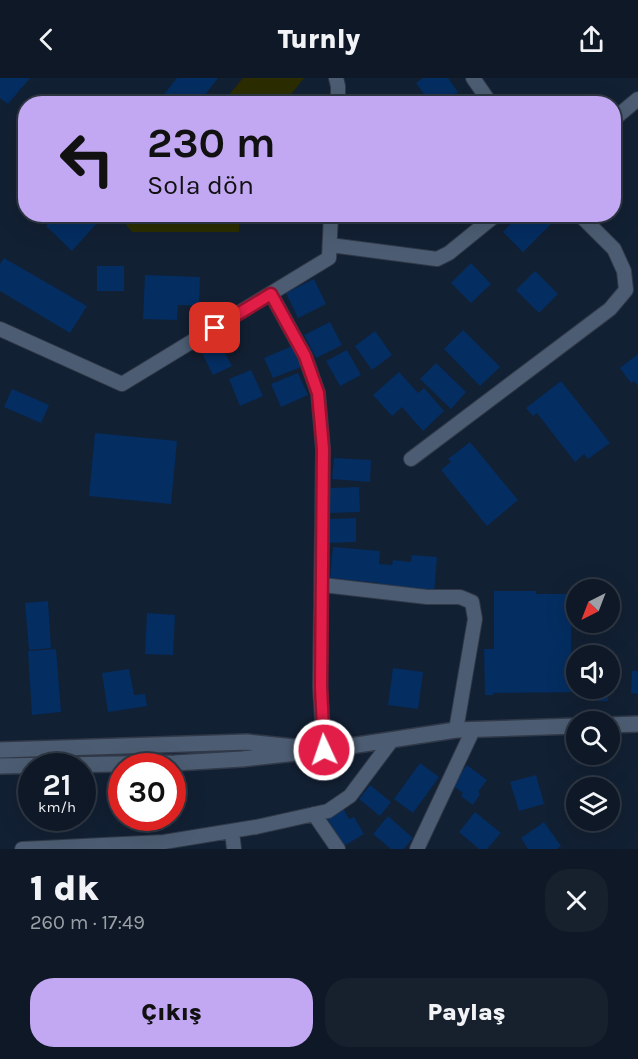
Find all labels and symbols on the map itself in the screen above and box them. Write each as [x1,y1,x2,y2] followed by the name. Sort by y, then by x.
[189,302,240,353] pin
[566,579,620,633] north arrow
[292,718,356,782] position arrow
[108,753,186,831] speed limit sign: 30

